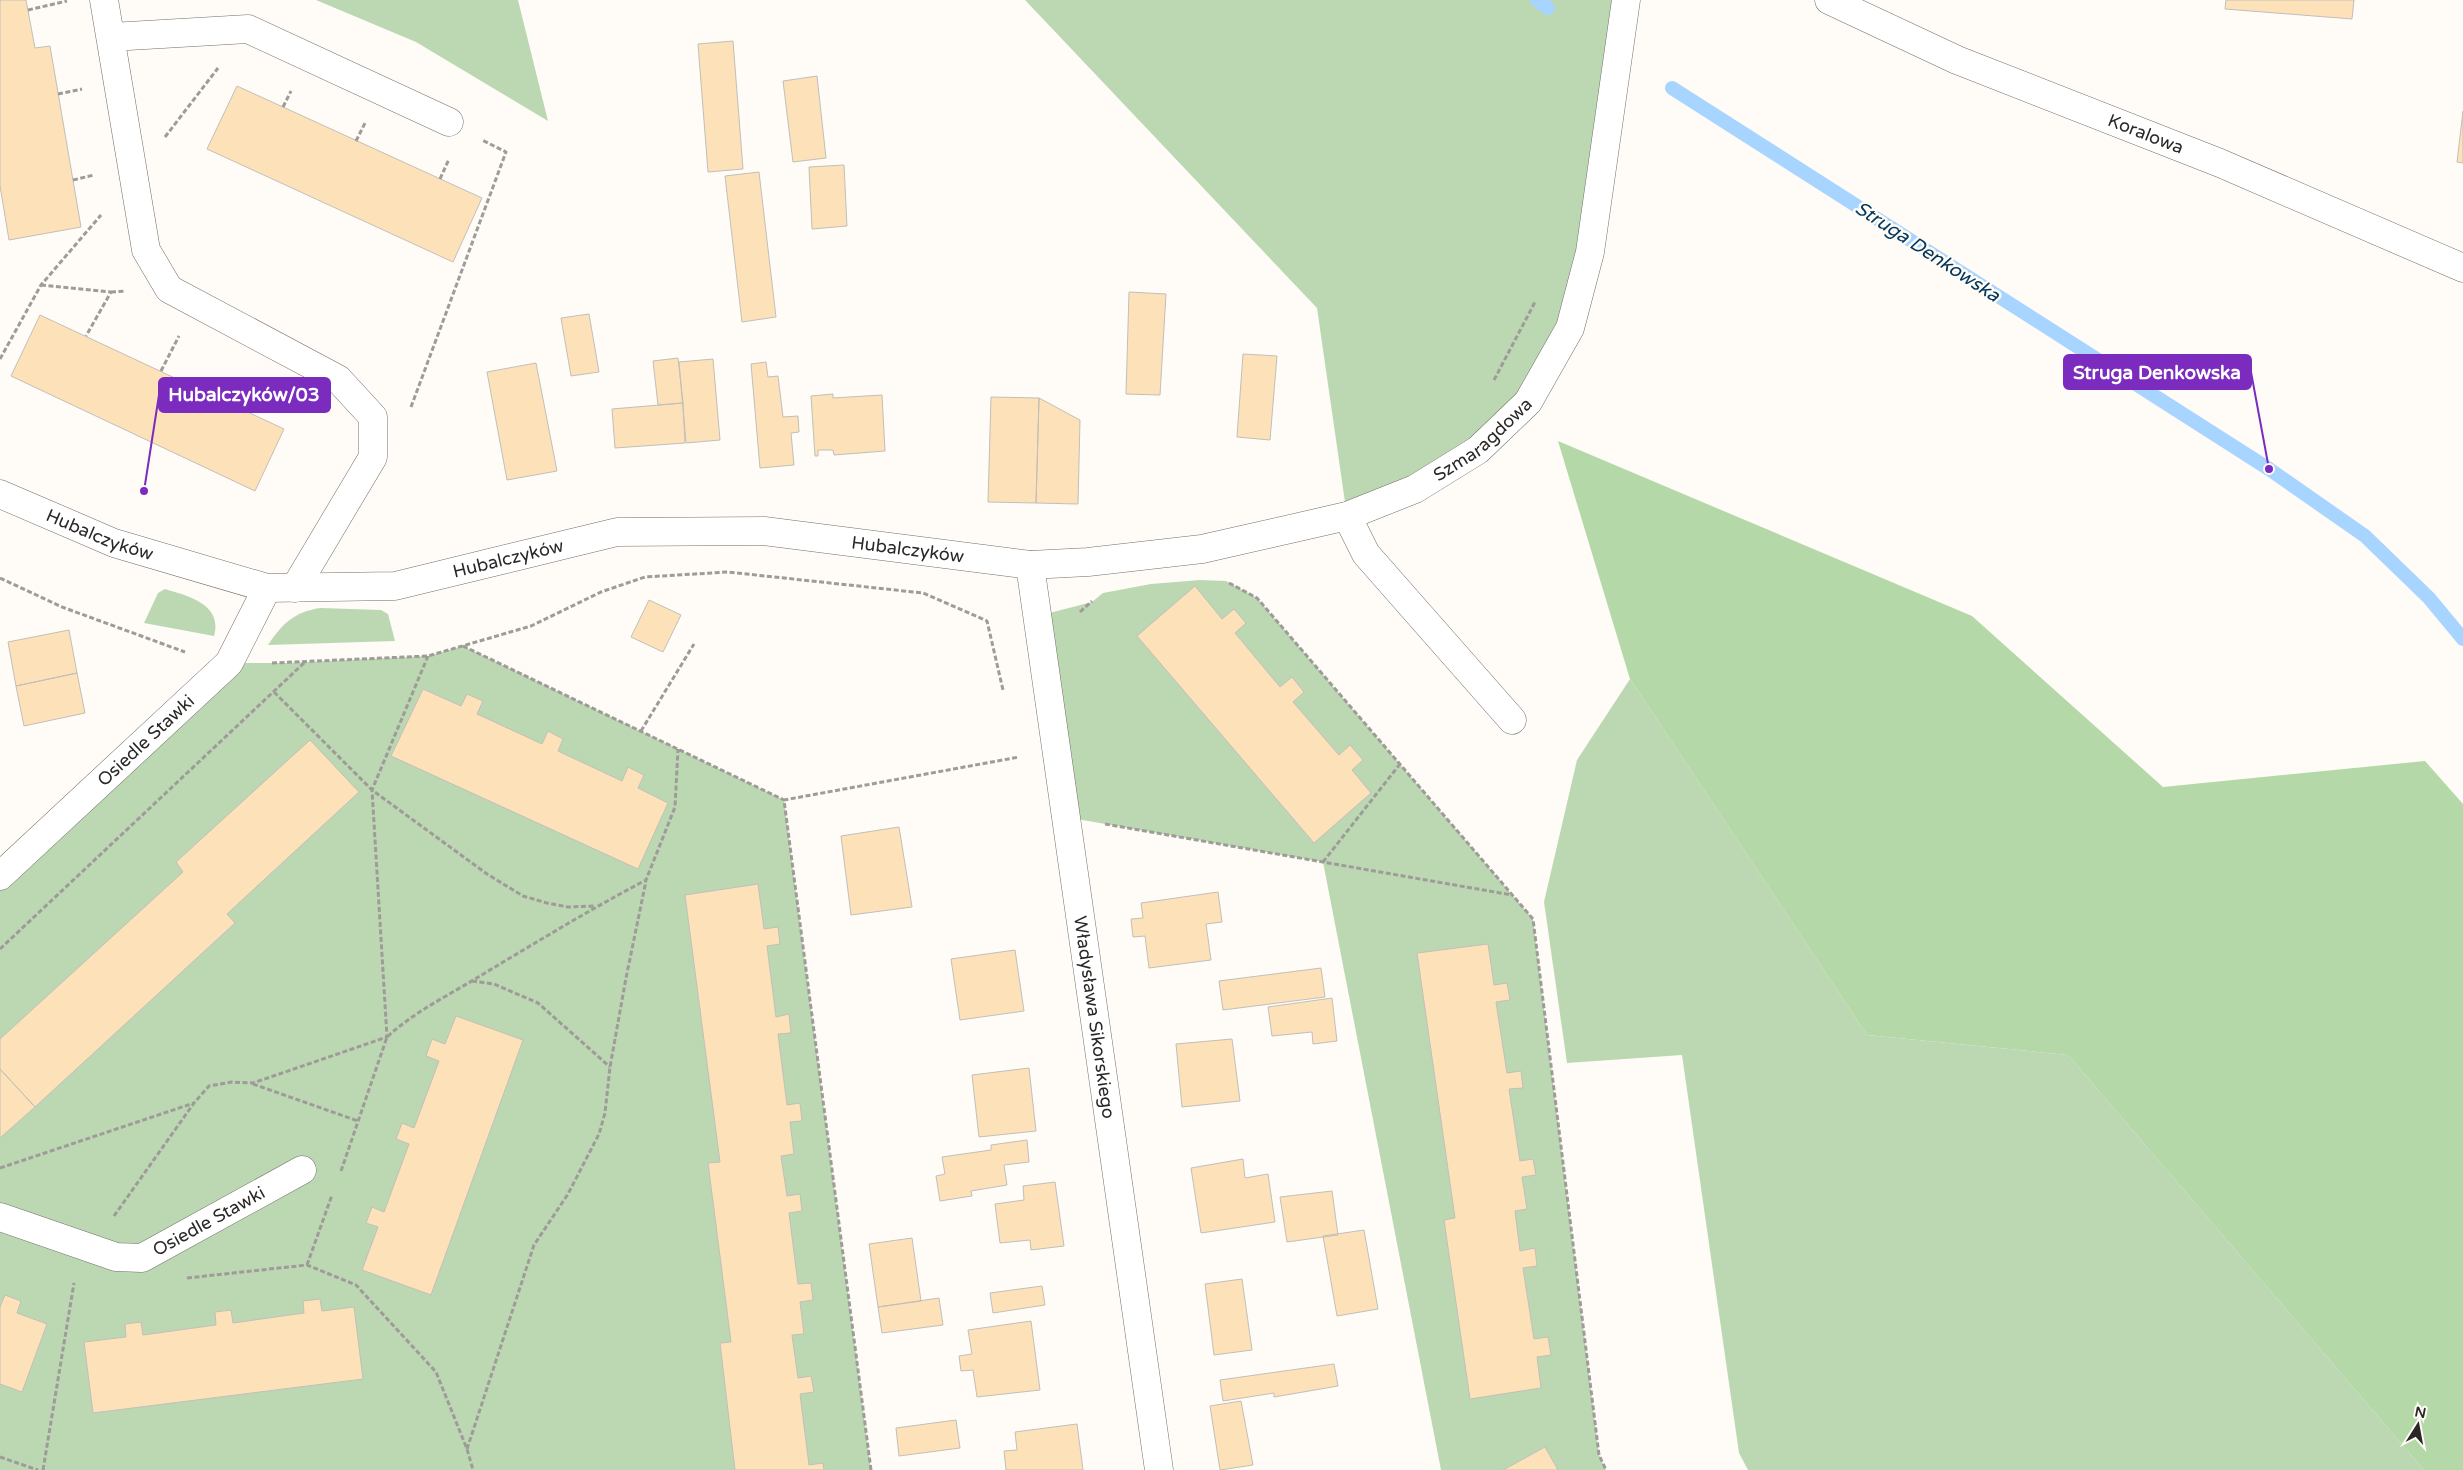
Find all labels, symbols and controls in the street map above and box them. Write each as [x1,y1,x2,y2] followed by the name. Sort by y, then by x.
[2105,109,2187,159] street label: Koralowa
[1851,197,2005,307] water label: Struga Denkowska
[2064,355,2251,389] callout: Struga Denkowska
[2073,362,2241,385] text: Struga Denkowska
[159,378,330,412] callout: Hubalczyków/03
[168,384,320,407] text: Hubalczyków/03
[1429,393,1537,486] street label: Szmaragdowa
[43,504,156,565] street label: Hubalczyków
[850,531,965,567] street label: Hubalczyków
[450,534,566,583] street label: Hubalczyków
[93,690,199,791] street label: Osiedle Stawki
[1069,914,1120,1120] street label: Władysława Sikorskiego
[149,1182,269,1261] street label: Osiedle Stawki
[2393,1400,2443,1450] north arrow
[2413,1403,2428,1422] text: N

